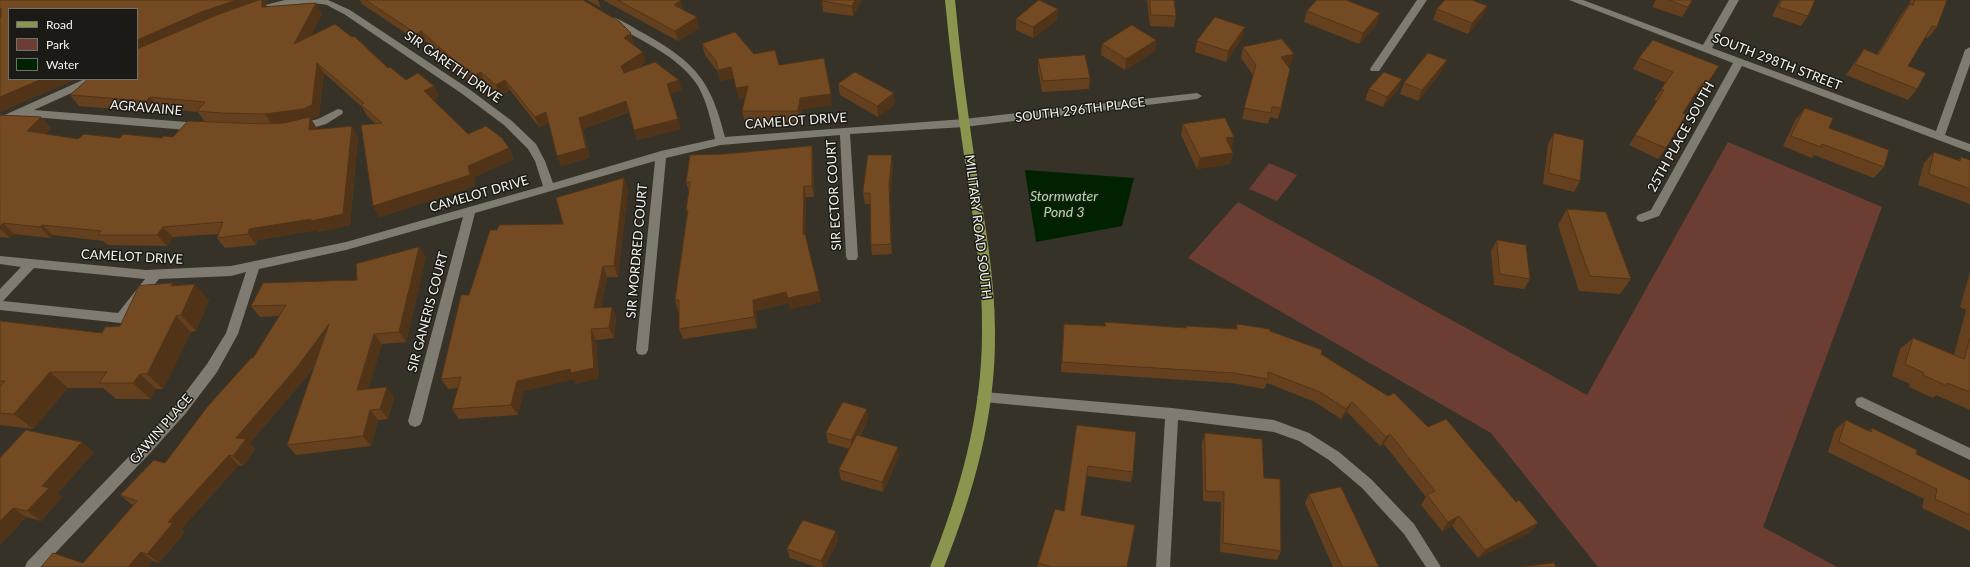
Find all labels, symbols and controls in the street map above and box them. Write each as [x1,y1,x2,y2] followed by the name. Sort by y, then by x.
[8,8,138,80] legend
[46,17,73,32] text: Road
[401,28,505,106] street label: SIR GARETH DRIVE
[1710,30,1844,94] street label: SOUTH 298TH STREET
[46,37,69,52] text: Park
[46,57,79,72] text: Water
[1644,79,1718,195] street label: 25TH PLACE SOUTH
[1014,94,1146,126] street label: SOUTH 296TH PLACE
[109,97,183,119] street label: AGRAVAINE
[744,110,848,132] street label: CAMELOT DRIVE
[823,139,845,251] street label: SIR ECTOR COURT
[961,154,995,300] street label: MILITARY ROAD SOUTH
[428,172,530,216] street label: CAMELOT DRIVE
[623,183,651,319] street label: SIR MORDRED COURT
[1030,188,1098,220] water label: Stormwater Pond 3
[81,247,183,267] street label: CAMELOT DRIVE
[404,250,452,374] street label: SIR GANERIS COURT
[126,391,196,467] street label: GAWIN PLACE

